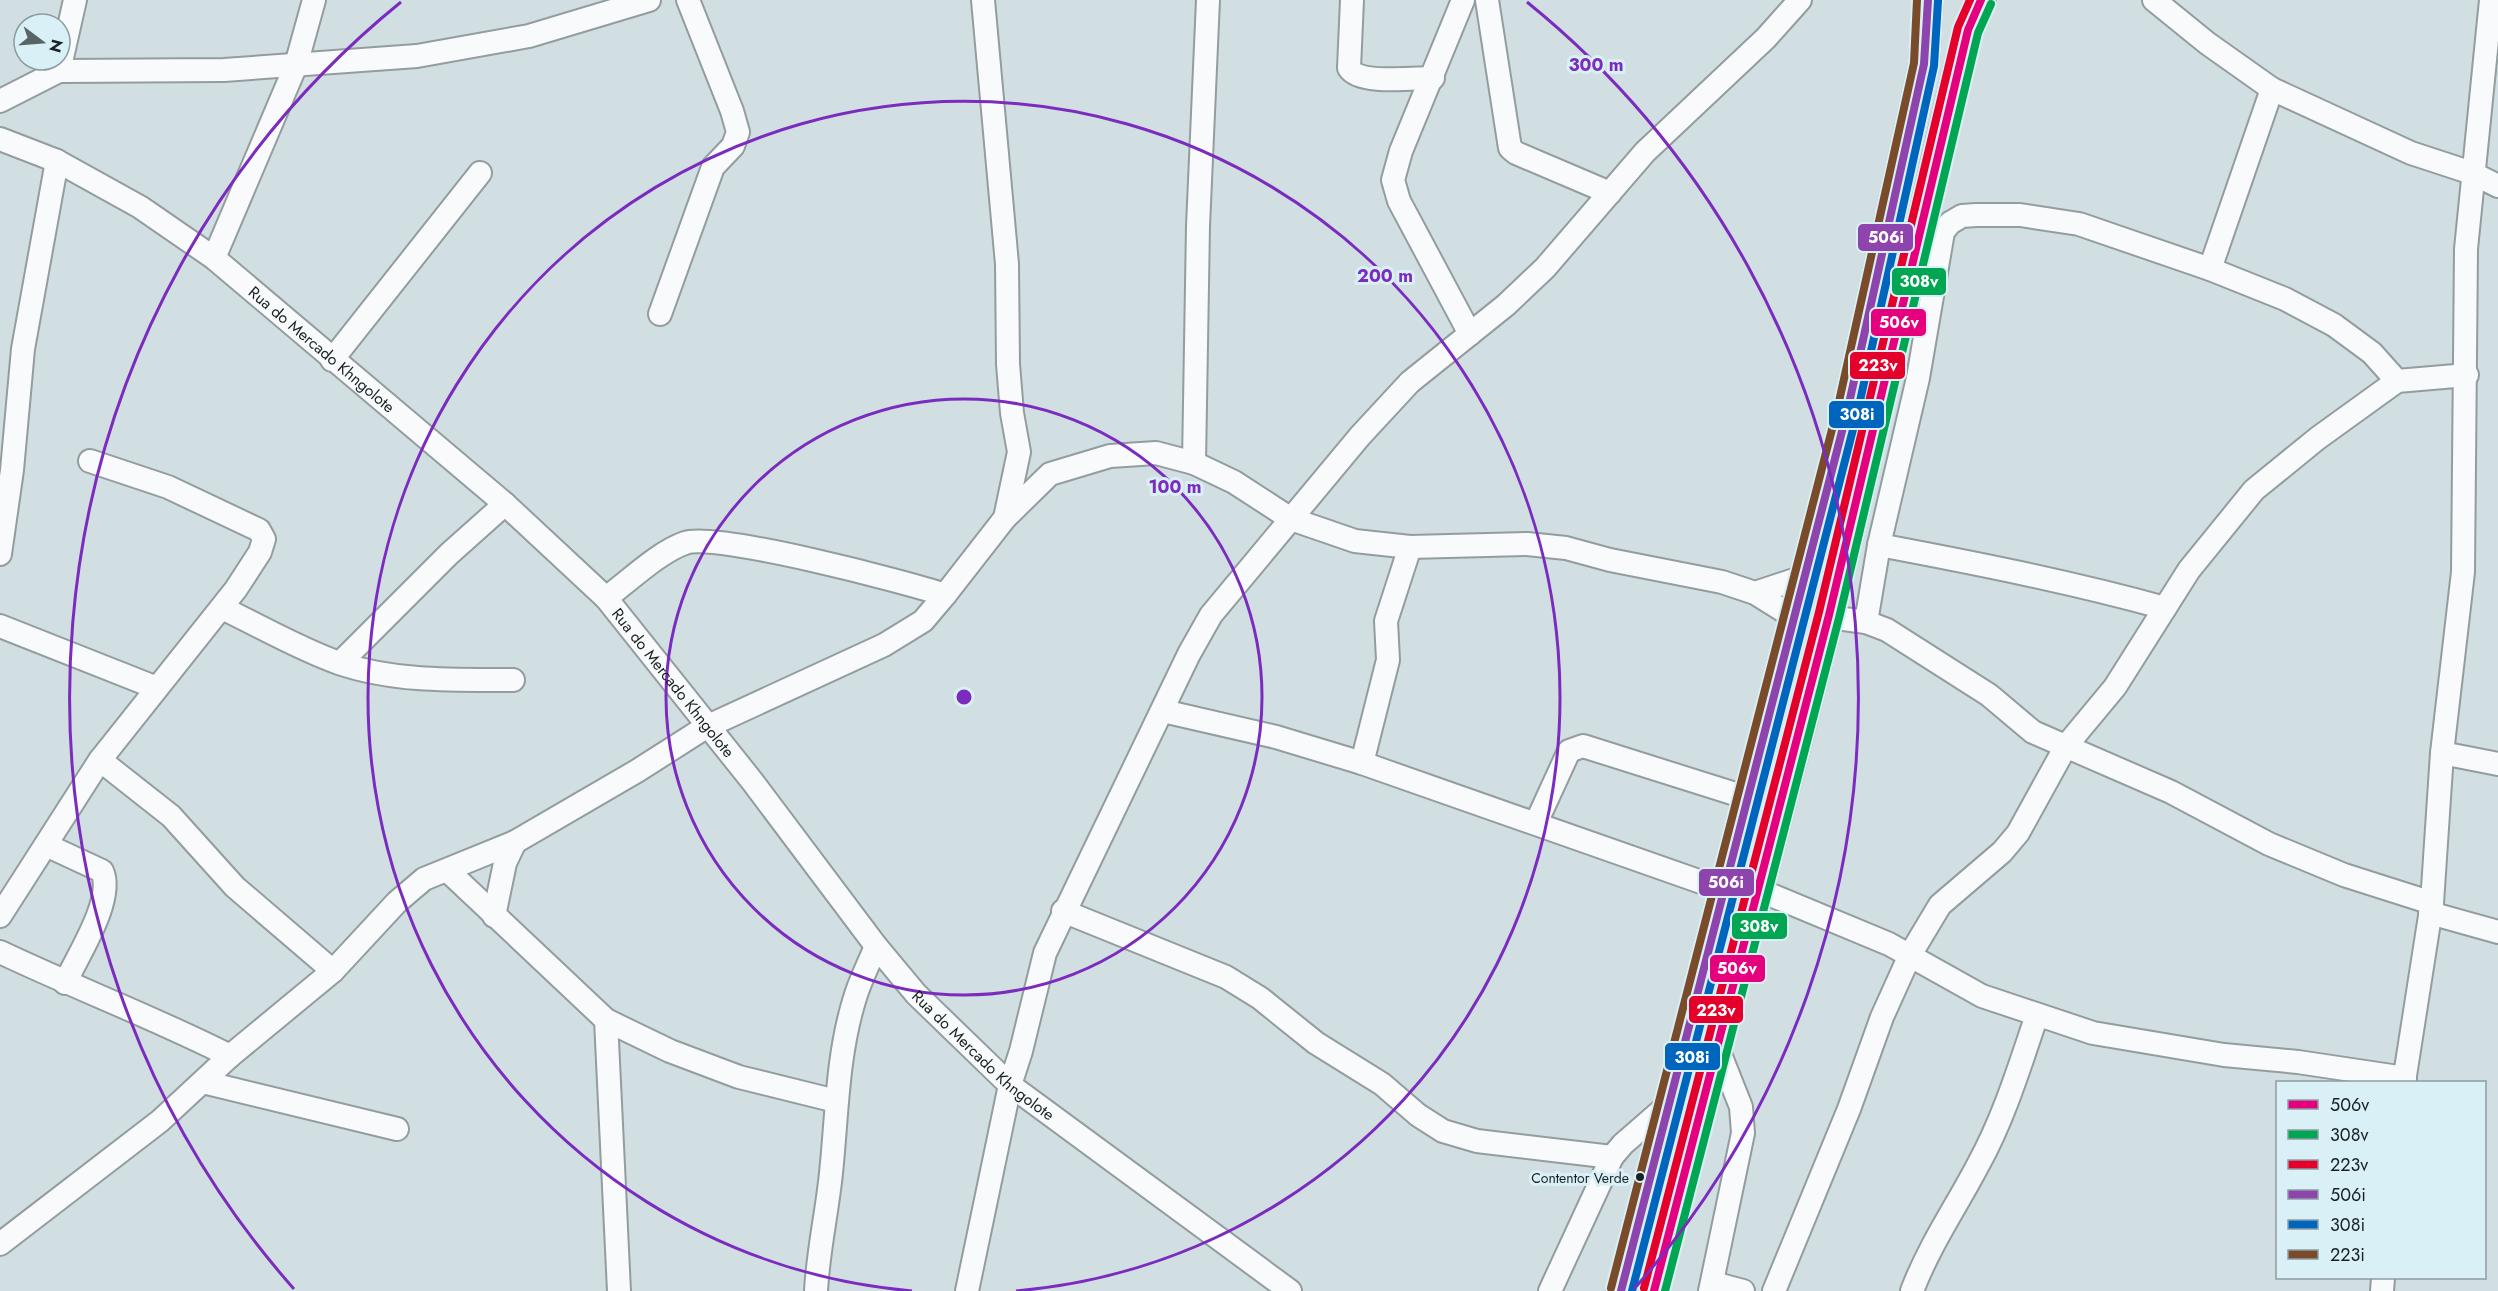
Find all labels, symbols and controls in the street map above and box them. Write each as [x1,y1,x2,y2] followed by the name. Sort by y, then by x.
[12,12,72,72] north arrow
[43,37,69,55] text: N
[1568,52,1624,78] text: 300 m
[1857,223,1914,252] line badge: 506i
[1868,226,1904,249] text: 506i
[1357,263,1413,289] text: 200 m
[1891,267,1947,296] line badge: 308v
[1900,270,1939,293] text: 308v
[243,281,400,418] street label: Rua do Mercado Khngolote
[1870,308,1927,337] line badge: 506v
[1879,311,1920,334] text: 506v
[1849,351,1906,380] line badge: 223v
[1858,354,1898,377] text: 223v
[1828,400,1885,429] line badge: 308i
[1840,403,1874,426] text: 308i
[1148,474,1202,500] text: 100 m
[606,603,740,762] street label: Rua do Mercado Khngolote
[954,687,974,707] centre of rings
[1698,868,1755,897] line badge: 506i
[1708,871,1744,894] text: 506i
[1731,912,1788,940] line badge: 308v
[1740,915,1779,938] text: 308v
[1709,954,1766,983] line badge: 506v
[1717,957,1758,980] text: 506v
[907,985,1059,1126] street label: Rua do Mercado Khngolote
[1688,995,1744,1024] line badge: 223v
[1696,999,1736,1022] text: 223v
[1664,1042,1721,1071] line badge: 308i
[1675,1046,1709,1069] text: 308i
[2276,1081,2486,1279] legend
[2330,1092,2369,1118] text: 506v
[2330,1122,2368,1148] text: 308v
[2330,1152,2368,1178] text: 223v
[1531,1168,1629,1188] place label: Contentor Verde
[1634,1171,1646,1183] marker: Contentor Verde
[2330,1182,2366,1208] text: 506i
[2330,1212,2365,1238] text: 308i
[2330,1242,2365,1268] text: 223i

